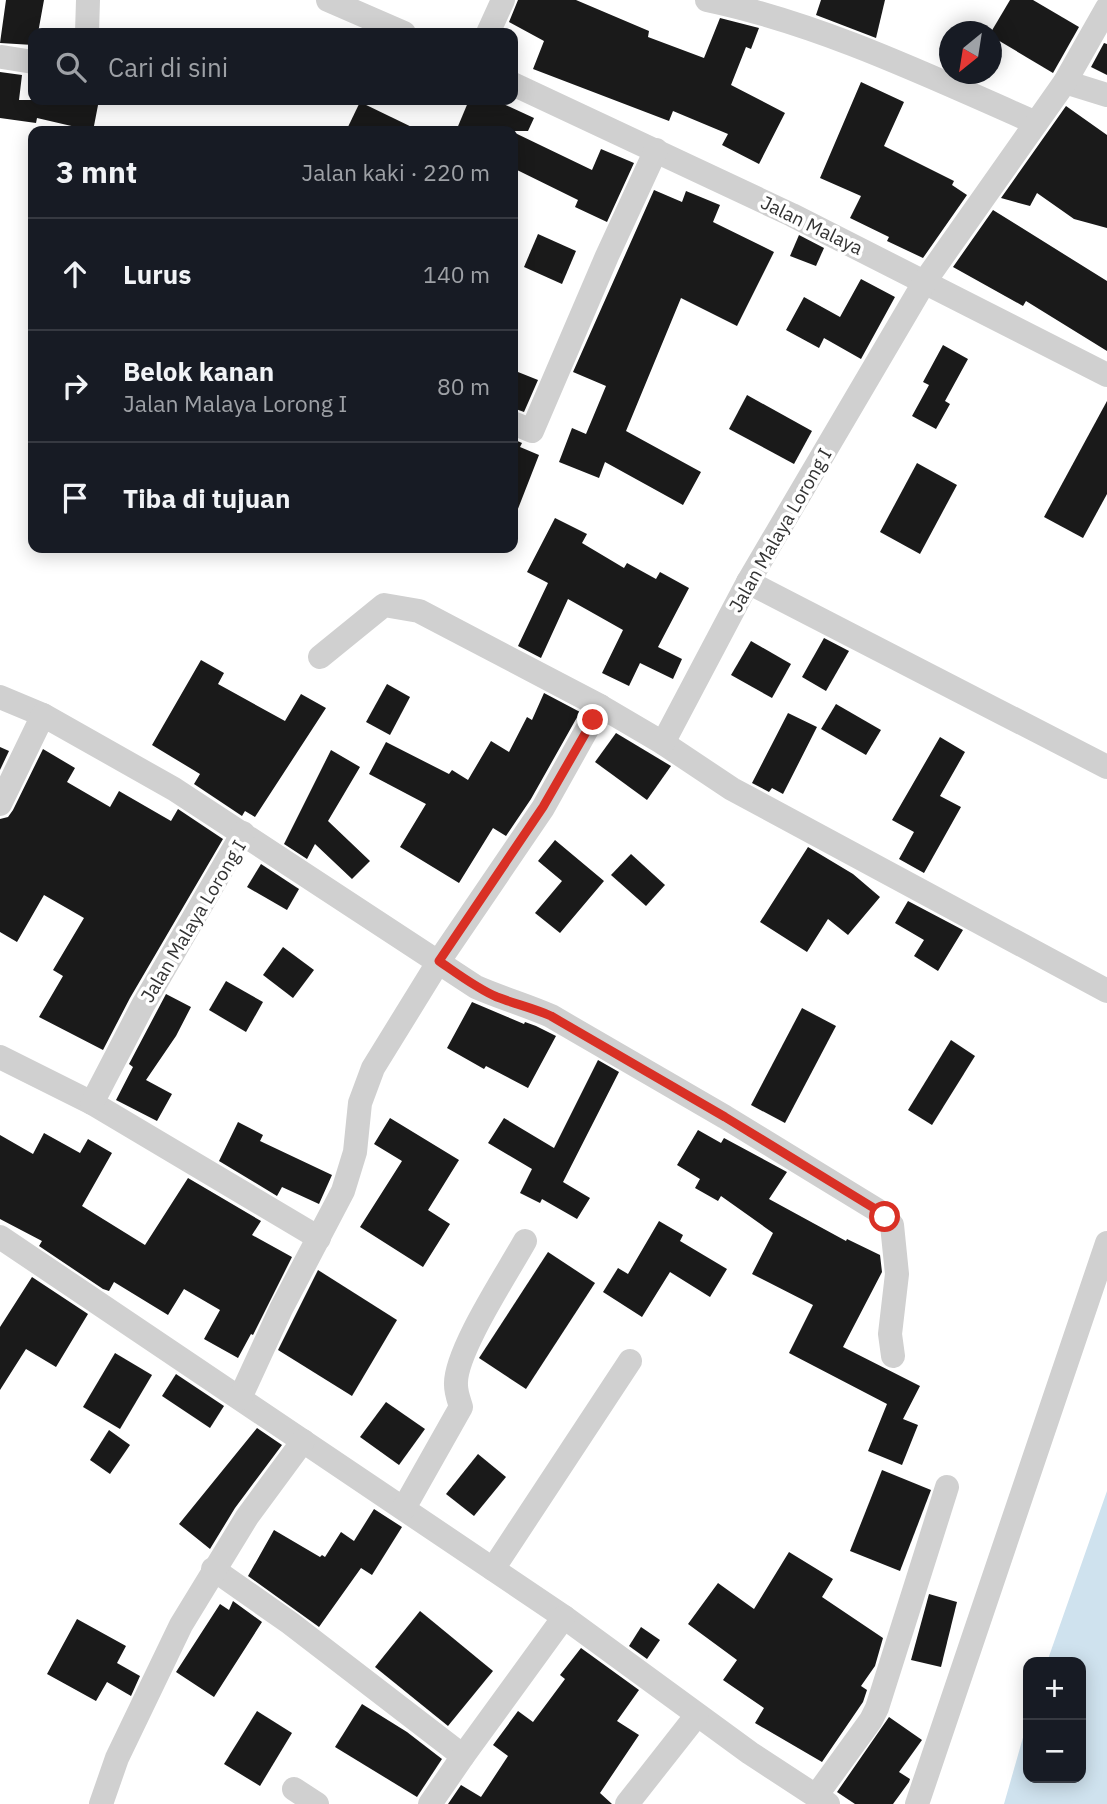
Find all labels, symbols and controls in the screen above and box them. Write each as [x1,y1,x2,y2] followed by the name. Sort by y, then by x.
[939,21,1002,84] north arrow
[28,28,518,105] search box
[52,48,90,86] icon: search
[108,50,228,84] text: Cari di sini
[56,152,137,191] text: 3 mnt
[302,157,490,187] text: Jalan kaki · 220 m
[757,190,867,260] street label: Jalan Malaya
[56,255,94,293] icon: ahead
[123,257,191,291] text: Lurus
[423,259,490,289] text: 140 m
[123,354,274,388] text: Belok kanan
[56,367,94,405] icon: right
[437,371,490,401] text: 80 m
[123,388,348,418] text: Jalan Malaya Lorong I
[723,444,837,616] street label: Jalan Malaya Lorong I
[56,479,94,517] icon: arrive
[123,481,290,515] text: Tiba di tujuan
[577,704,608,735] route end
[135,835,251,1007] street label: Jalan Malaya Lorong I
[869,1201,900,1232] route start
[1023,1657,1086,1783] map controls
[1023,1657,1086,1720] button: +
[1023,1720,1086,1783] button: −

